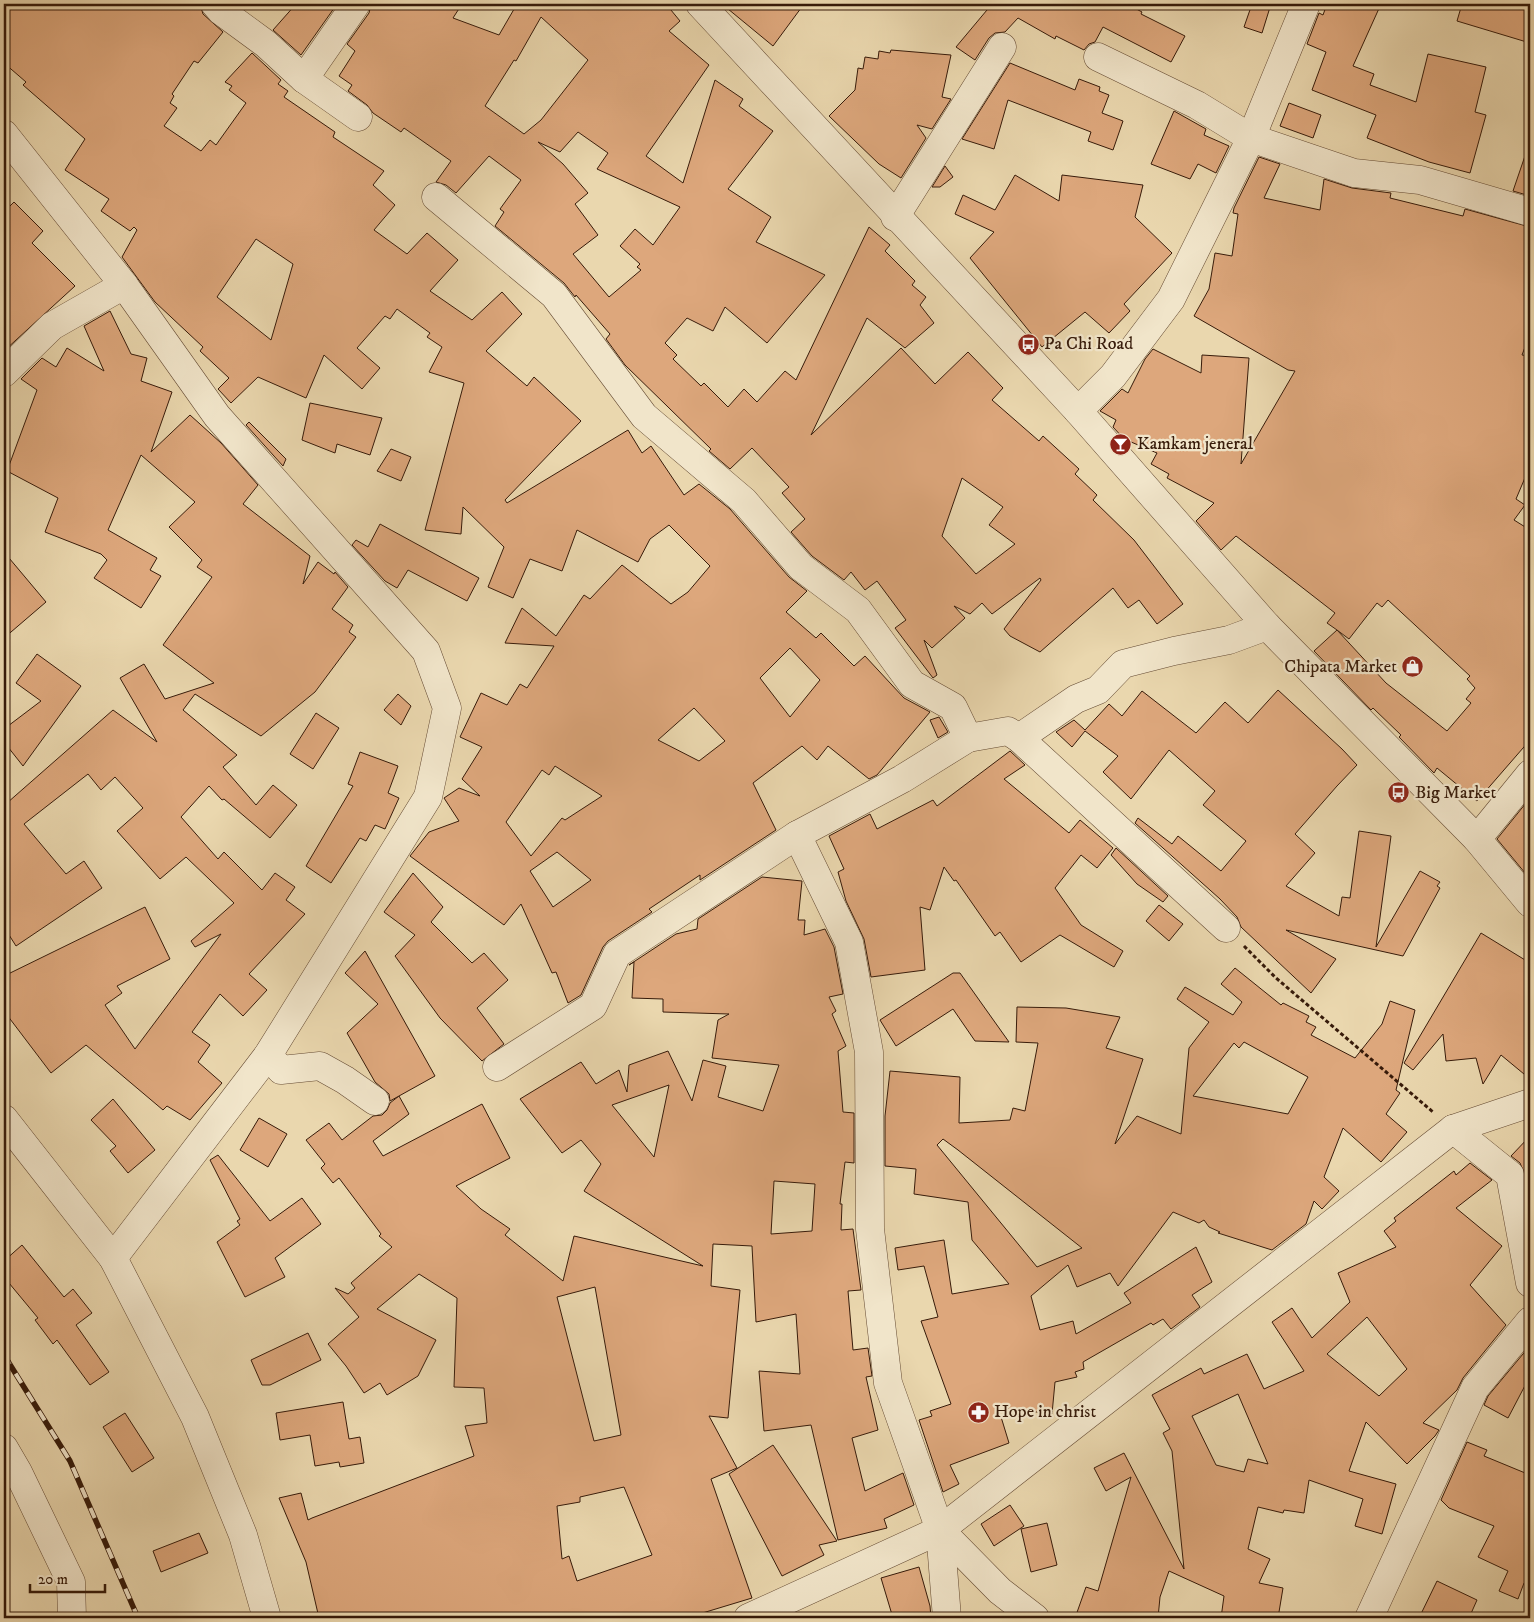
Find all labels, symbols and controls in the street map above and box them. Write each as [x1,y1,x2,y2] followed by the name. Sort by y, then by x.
[1016,332,1040,356] bus stop icon: Pa Chi Road
[1044,333,1133,355] place label: Pa Chi Road
[1109,432,1133,456] bar icon: Kamkam jeneral
[1137,433,1254,455] place label: Kamkam jeneral
[1401,655,1425,679] shop icon: Chipata Market
[1284,656,1397,678] place label: Chipata Market
[1387,781,1411,805] bus stop icon: Big Market
[1415,782,1496,804] place label: Big Market
[966,1400,990,1424] pharmacy icon: Hope in christ
[994,1401,1096,1423] place label: Hope in christ
[30,1562,105,1594] scale bar
[38,1570,68,1589] text: 20 m

